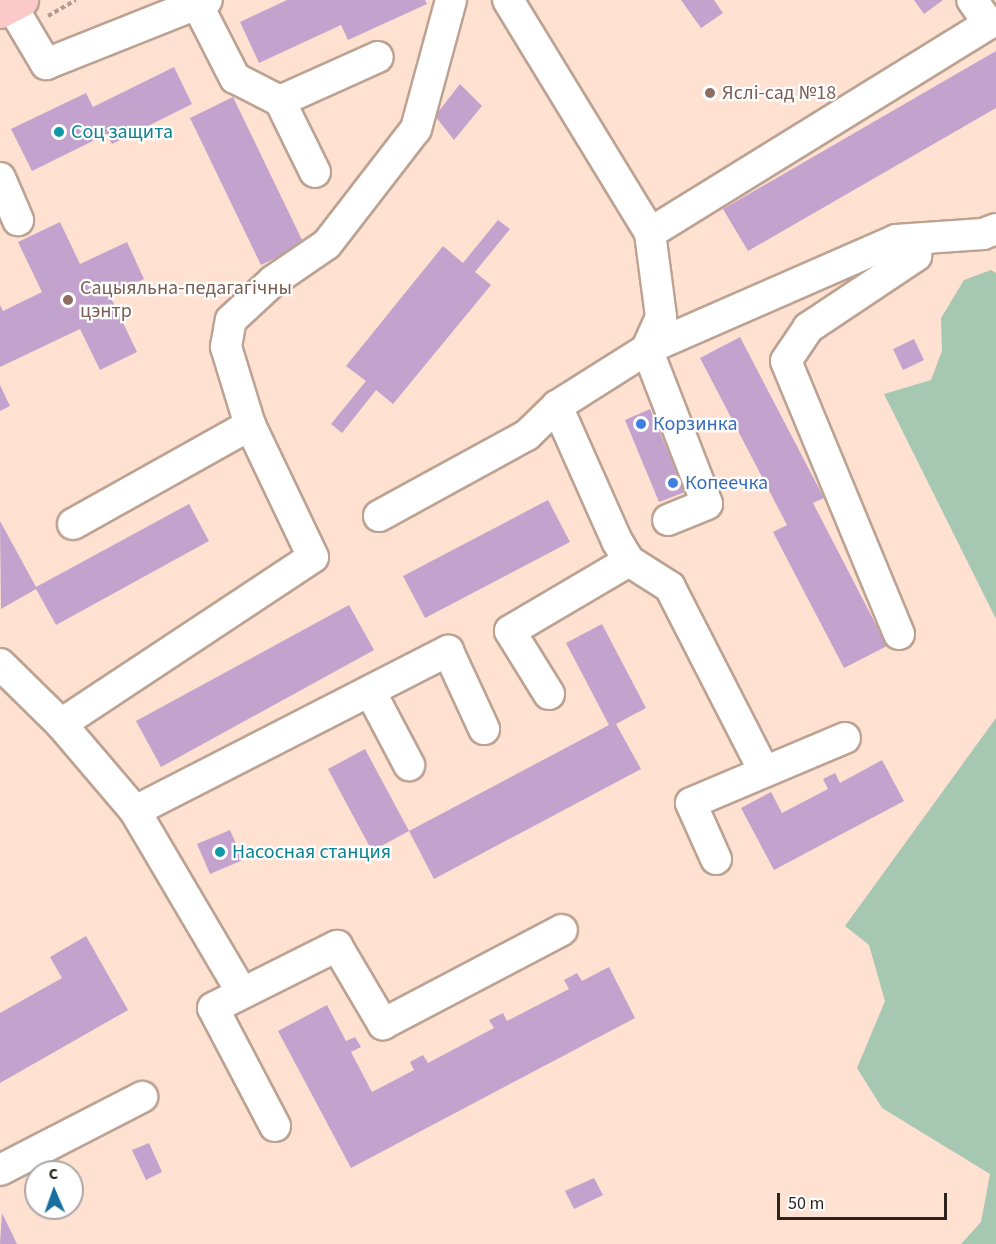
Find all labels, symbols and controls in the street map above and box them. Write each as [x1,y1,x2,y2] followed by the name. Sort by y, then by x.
[722,81,836,105] place label: Яслі-сад №18
[703,86,717,100] marker: Яслі-сад №18
[71,120,173,144] place label: Соц защита
[52,125,66,139] marker: Соц защита
[80,276,292,323] place label: Сацыяльна-педагагічны цэнтр
[61,293,75,307] marker: Сацыяльна-педагагічны цэнтр
[653,412,737,436] place label: Корзинка
[634,417,648,431] marker: Корзинка
[685,471,768,495] place label: Копеечка
[666,476,680,490] marker: Копеечка
[232,840,391,864] place label: Насосная станция
[213,845,227,859] marker: Насосная станция
[24,1160,84,1220] north arrow
[48,1163,58,1185] text: С
[780,1181,950,1219] scale bar
[788,1191,824,1216] text: 50 m

